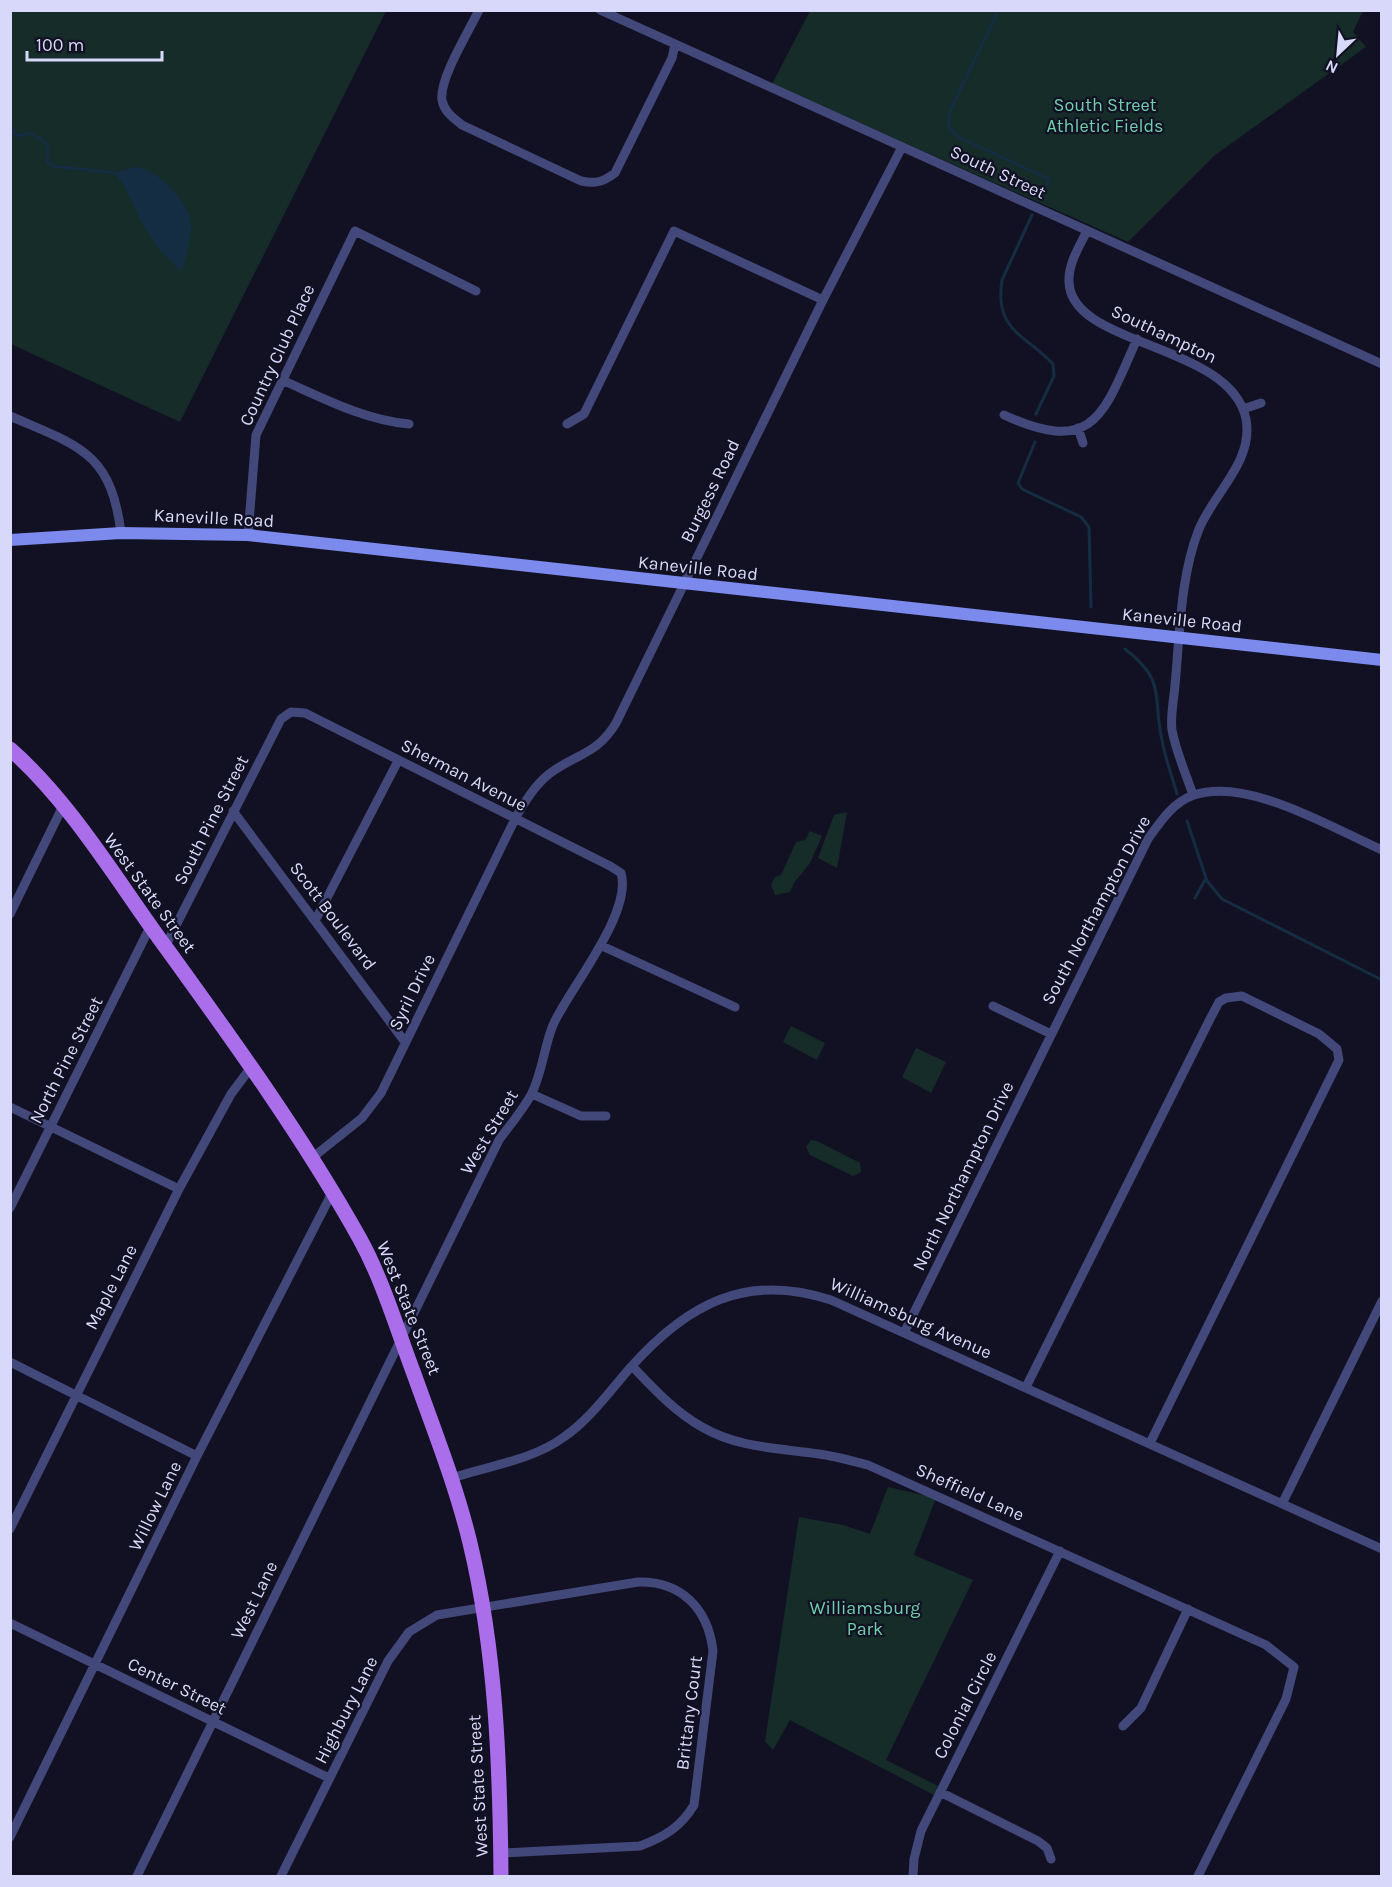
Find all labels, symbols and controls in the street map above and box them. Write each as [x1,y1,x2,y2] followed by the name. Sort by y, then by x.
[27,24,162,62] scale bar
[1308,24,1368,84] north arrow
[36,34,84,56] text: 100 m
[1322,56,1341,78] text: N
[1046,94,1164,137] park label: South Street Athletic Fields
[947,140,1050,204] street label: South Street
[235,281,319,429] street label: Country Club Place
[1108,300,1220,368] street label: Southampton
[675,436,745,546] street label: Burgess Road
[153,504,275,532] street label: Kaneville Road
[637,551,759,585] street label: Kaneville Road
[1121,603,1243,637] street label: Kaneville Road
[397,734,531,816] street label: Sherman Avenue
[169,751,253,889] street label: South Pine Street
[1037,812,1155,1008] street label: South Northampton Drive
[99,829,201,957] street label: West State Street
[285,857,381,975] street label: Scott Boulevard
[384,950,440,1034] street label: Syril Drive
[24,993,108,1127] street label: North Pine Street
[908,1078,1018,1274] street label: North Northampton Drive
[455,1086,523,1178] street label: West Street
[372,1238,446,1378] street label: West State Street
[80,1241,142,1333] street label: Maple Lane
[827,1272,995,1364] street label: Williamsburg Avenue
[124,1458,186,1554] street label: Willow Lane
[912,1458,1028,1526] street label: Sheffield Lane
[226,1558,282,1642] street label: West Lane
[809,1597,921,1640] park label: Williamsburg Park
[928,1648,1002,1762] street label: Colonial Circle
[124,1653,230,1720] street label: Center Street
[310,1653,382,1767] street label: Highbury Lane
[671,1654,707,1771] street label: Brittany Court
[463,1714,493,1858] street label: West State Street

